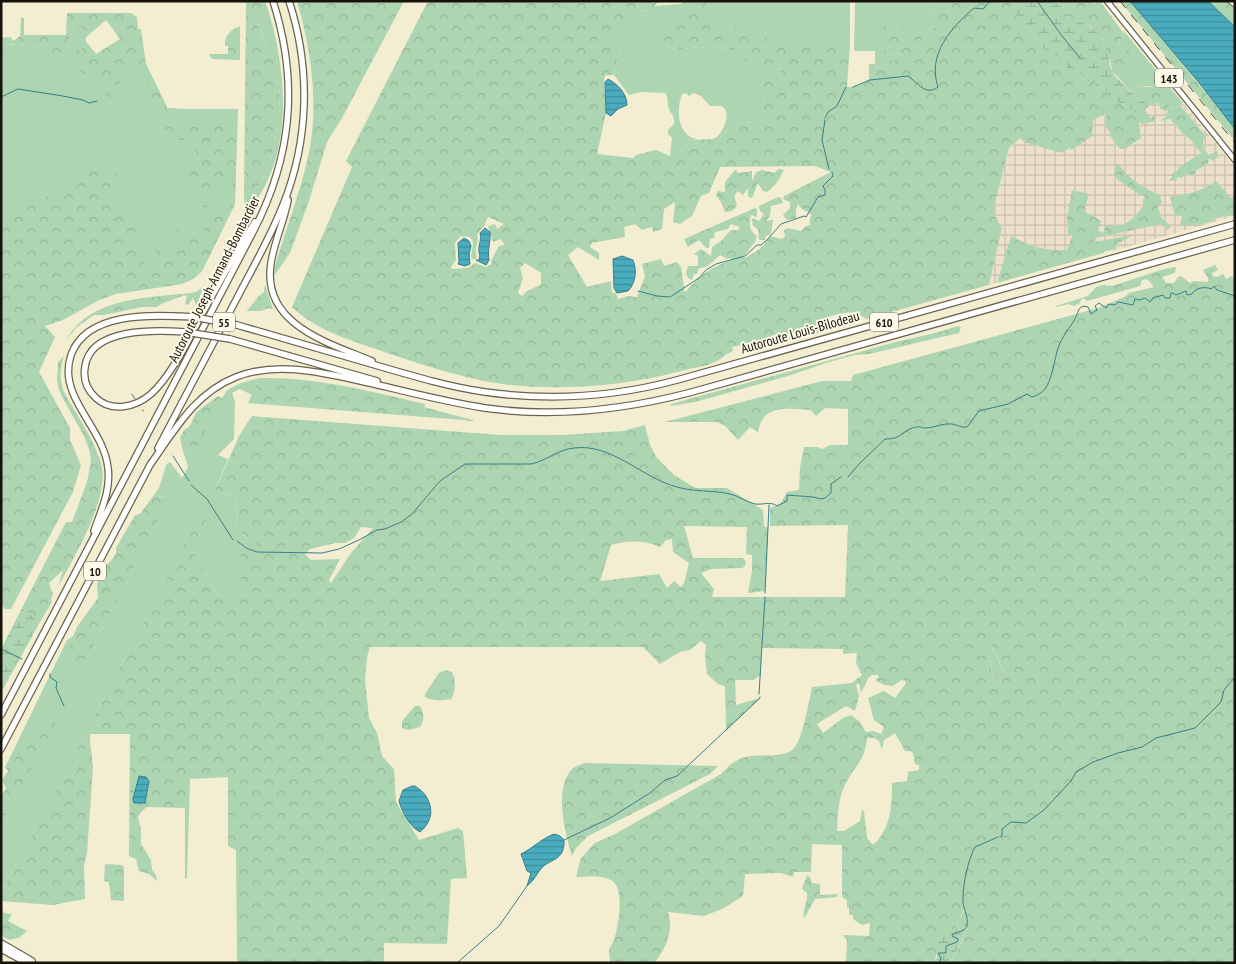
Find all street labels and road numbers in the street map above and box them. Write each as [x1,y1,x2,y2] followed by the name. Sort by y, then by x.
[1155,68,1183,88] road number: 143
[164,193,264,365] street label: Autoroute Joseph-Armand-Bombardier
[739,306,861,358] street label: Autoroute Louis-Bilodeau
[213,313,235,332] road number: 55
[870,313,898,332] road number: 610
[84,562,106,580] road number: 10

